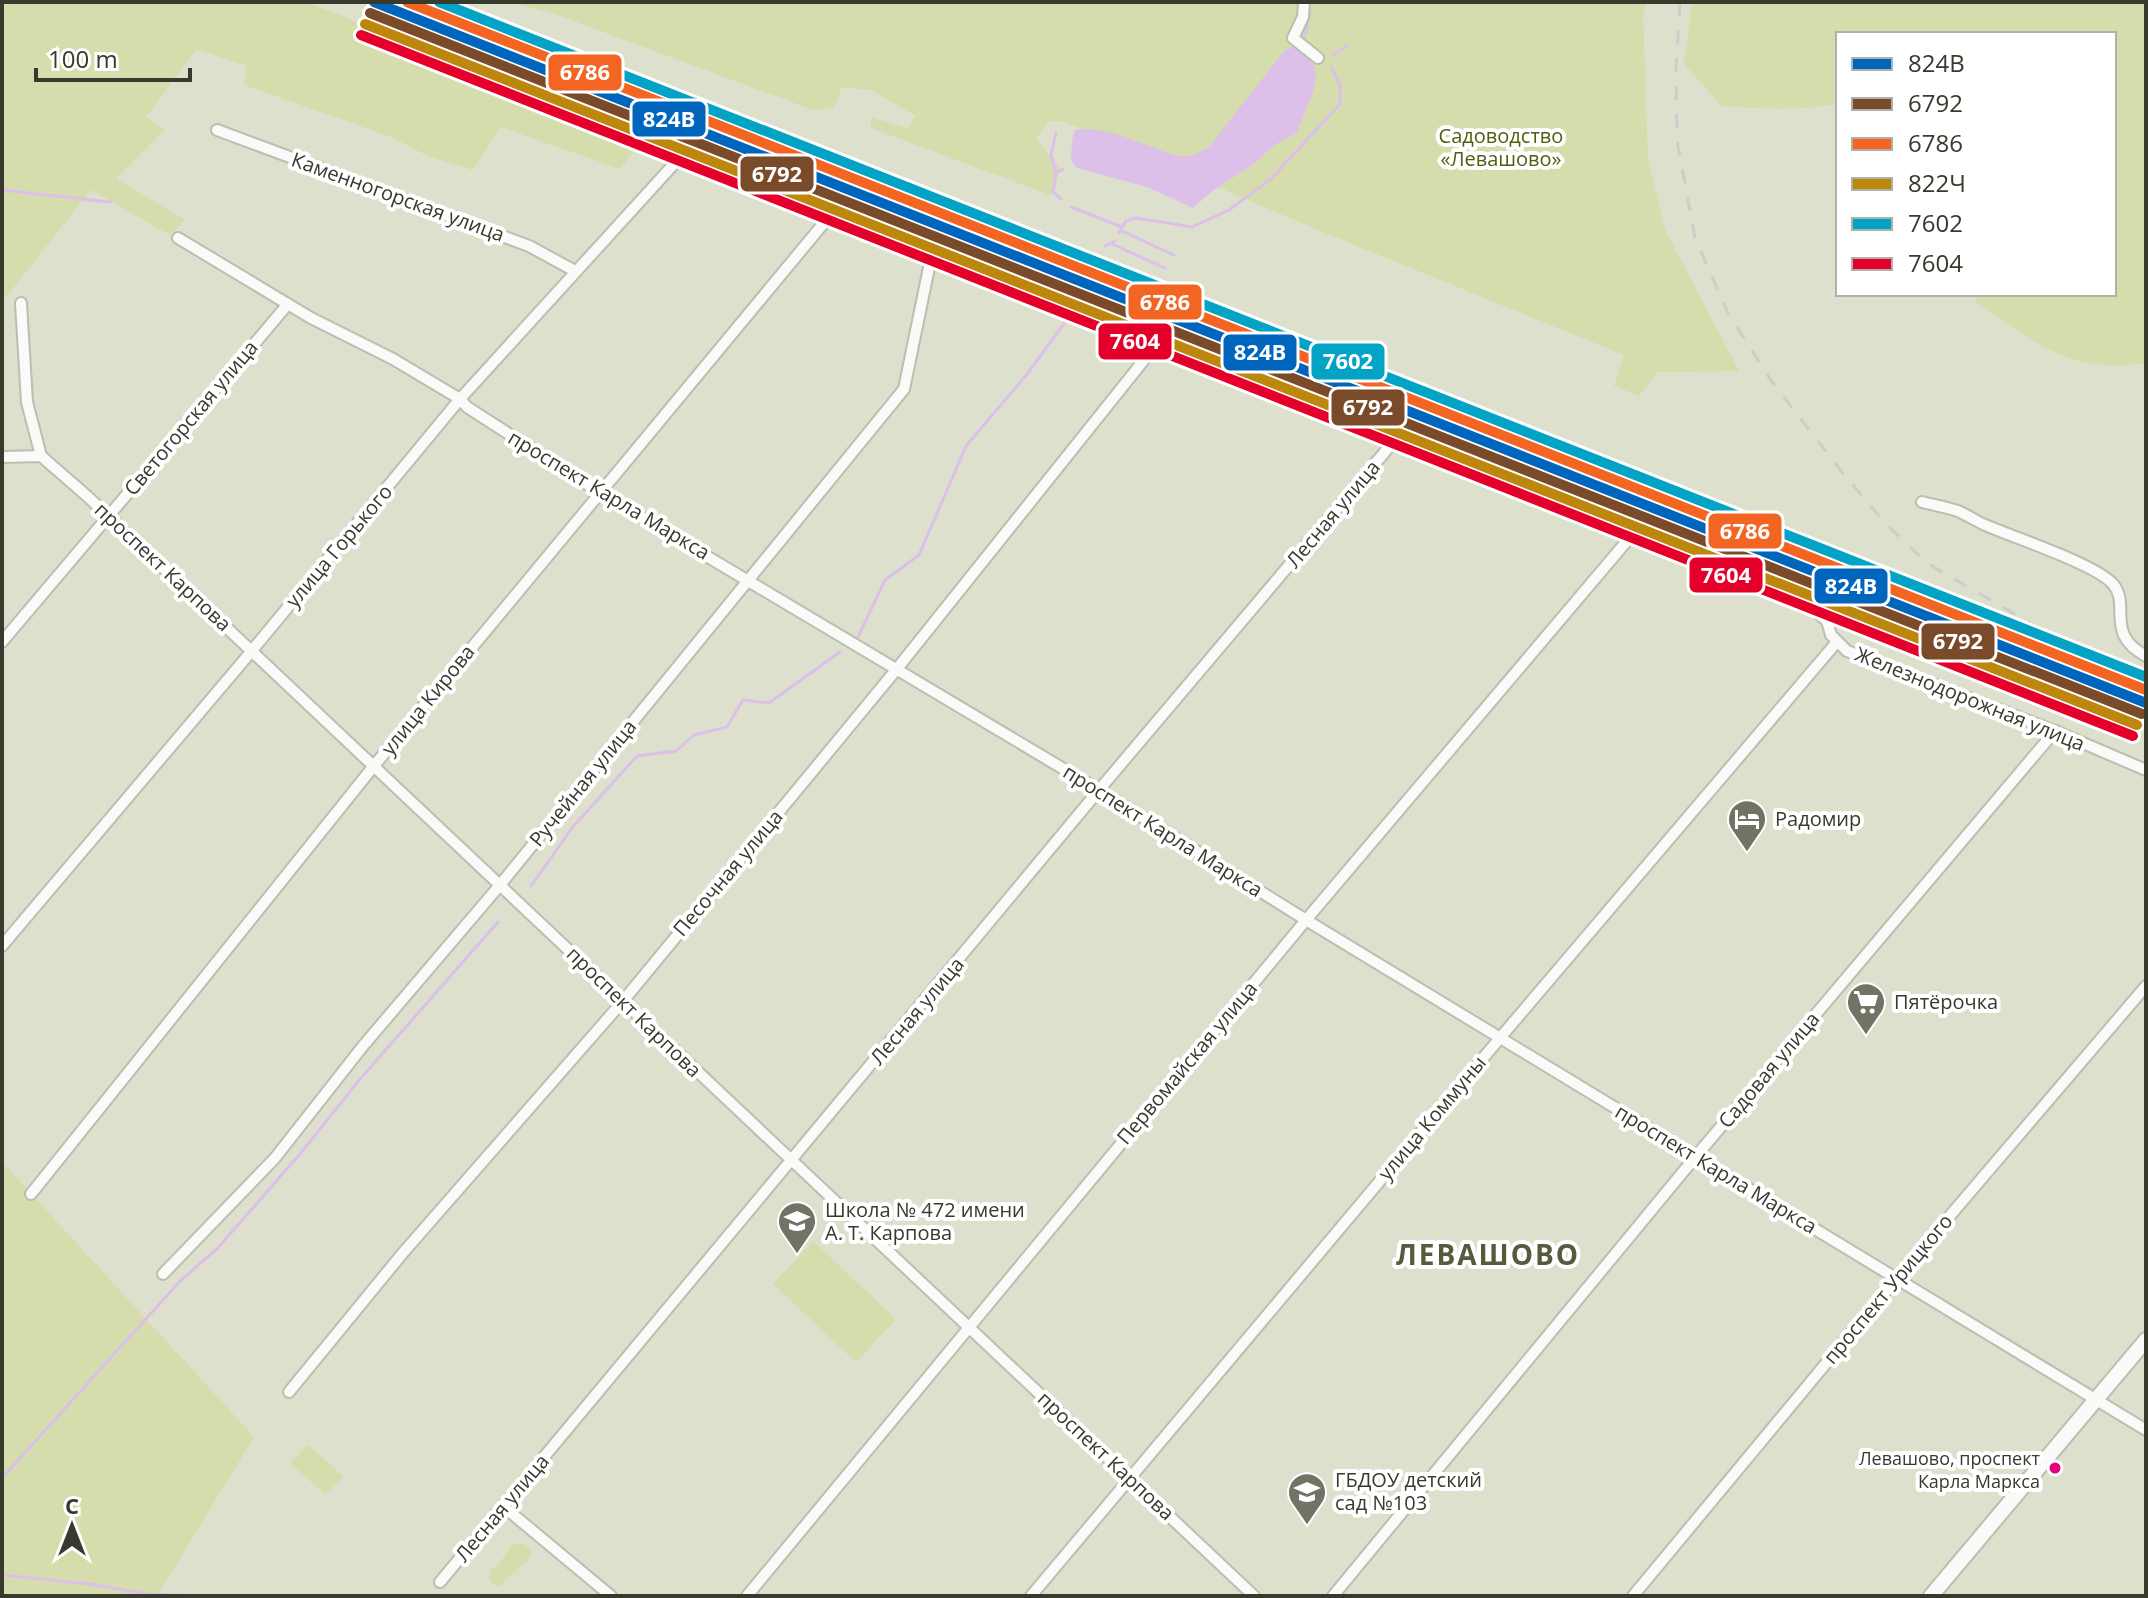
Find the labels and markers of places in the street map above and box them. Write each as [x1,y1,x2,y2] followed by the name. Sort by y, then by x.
[1726,798,1768,853] hotel icon: Радомир
[1775,805,1861,832] place label: Радомир
[1845,981,1887,1036] supermarket icon: Пятёрочка
[1894,988,1998,1015] place label: Пятёрочка
[825,1196,1025,1246] place label: Школа № 472 имени А. Т. Карпова
[776,1200,818,1255] school or university icon: Школа № 472 имени А. Т. Карпова
[1859,1446,2041,1493] place label: Левашово, проспект Карла Маркса
[2047,1460,2063,1476] marker: Левашово, проспект Карла Маркса
[1335,1466,1482,1516] place label: ГБДОУ детский сад №103
[1286,1471,1328,1526] school or university icon: ГБДОУ детский сад №103

